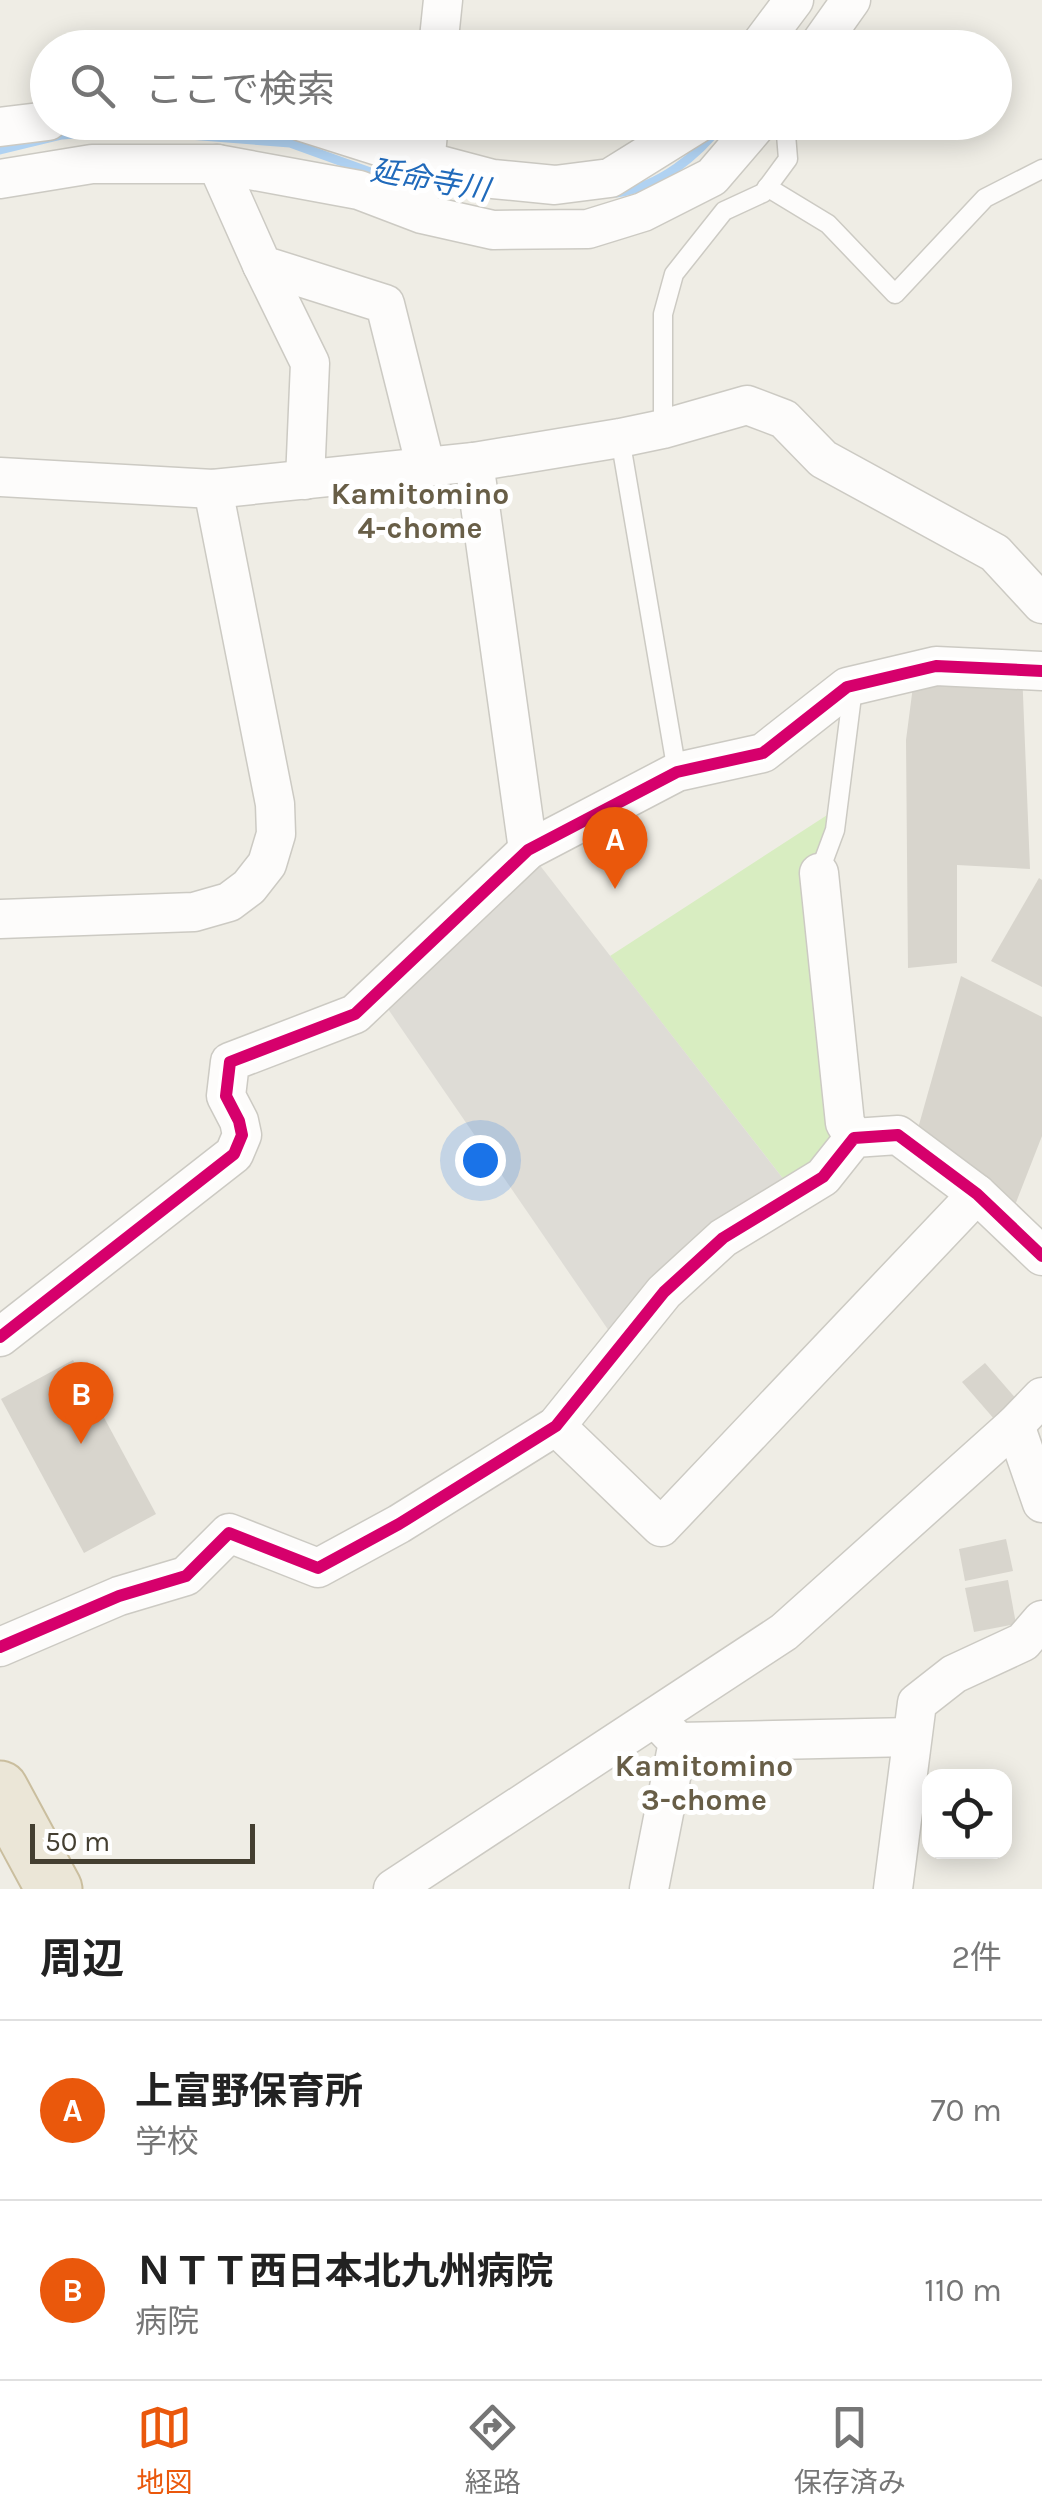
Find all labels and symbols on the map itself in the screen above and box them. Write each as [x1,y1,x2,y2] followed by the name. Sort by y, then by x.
[368,152,495,209] water label: 延命寺川
[331,476,509,546] district label: Kamitomino 4-chome
[582,806,648,889] pin: A
[455,1135,506,1186] your location
[48,1362,114,1444] pin: B
[615,1748,793,1818] district label: Kamitomino 3-chome
[30,1819,255,1864] scale bar

